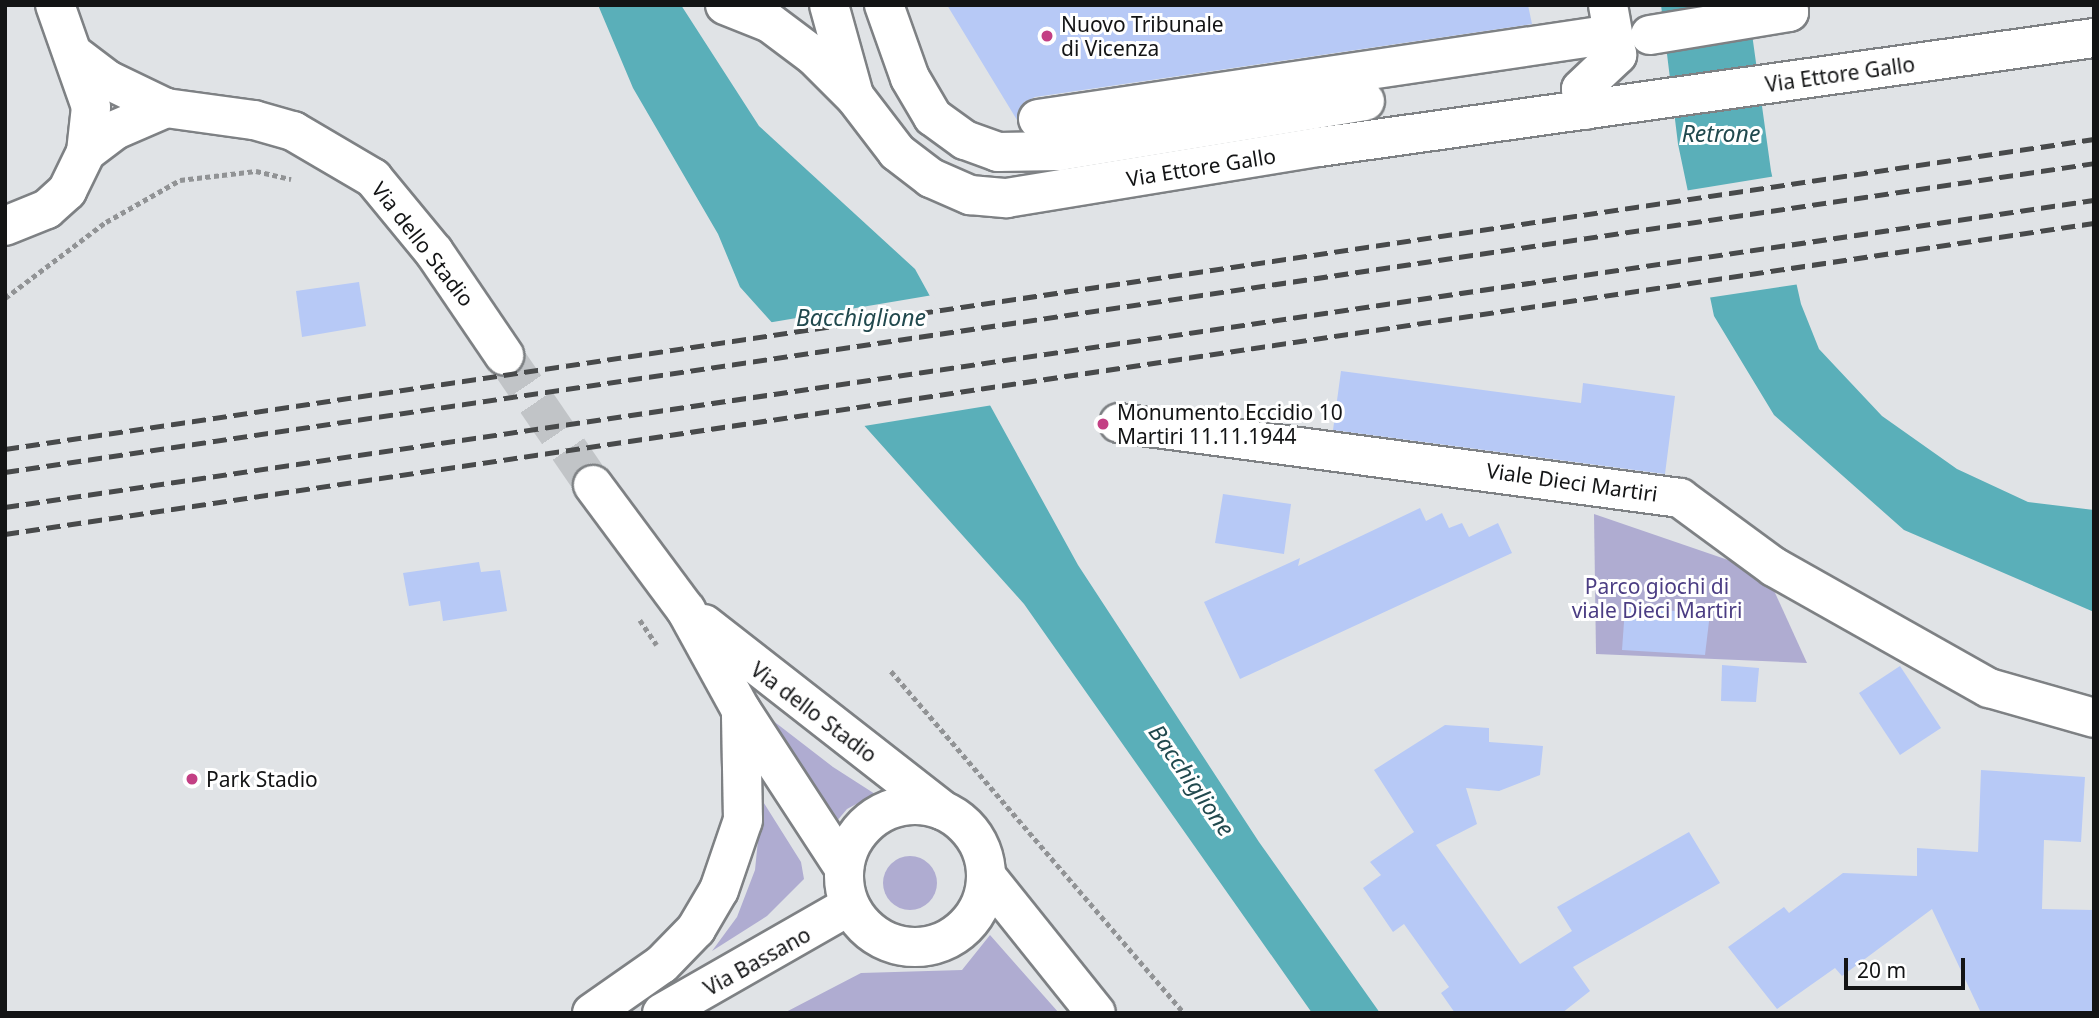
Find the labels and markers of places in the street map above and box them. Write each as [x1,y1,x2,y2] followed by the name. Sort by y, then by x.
[1061,11,1224,61] place label: Nuovo Tribunale di Vicenza
[1039,28,1055,44] marker: Nuovo Tribunale di Vicenza
[1117,399,1343,449] place label: Monumento Eccidio 10 Martiri 11.11.1944
[1095,416,1111,432] marker: Monumento Eccidio 10 Martiri 11.11.1944
[206,766,318,792] place label: Park Stadio
[184,771,200,787] marker: Park Stadio

